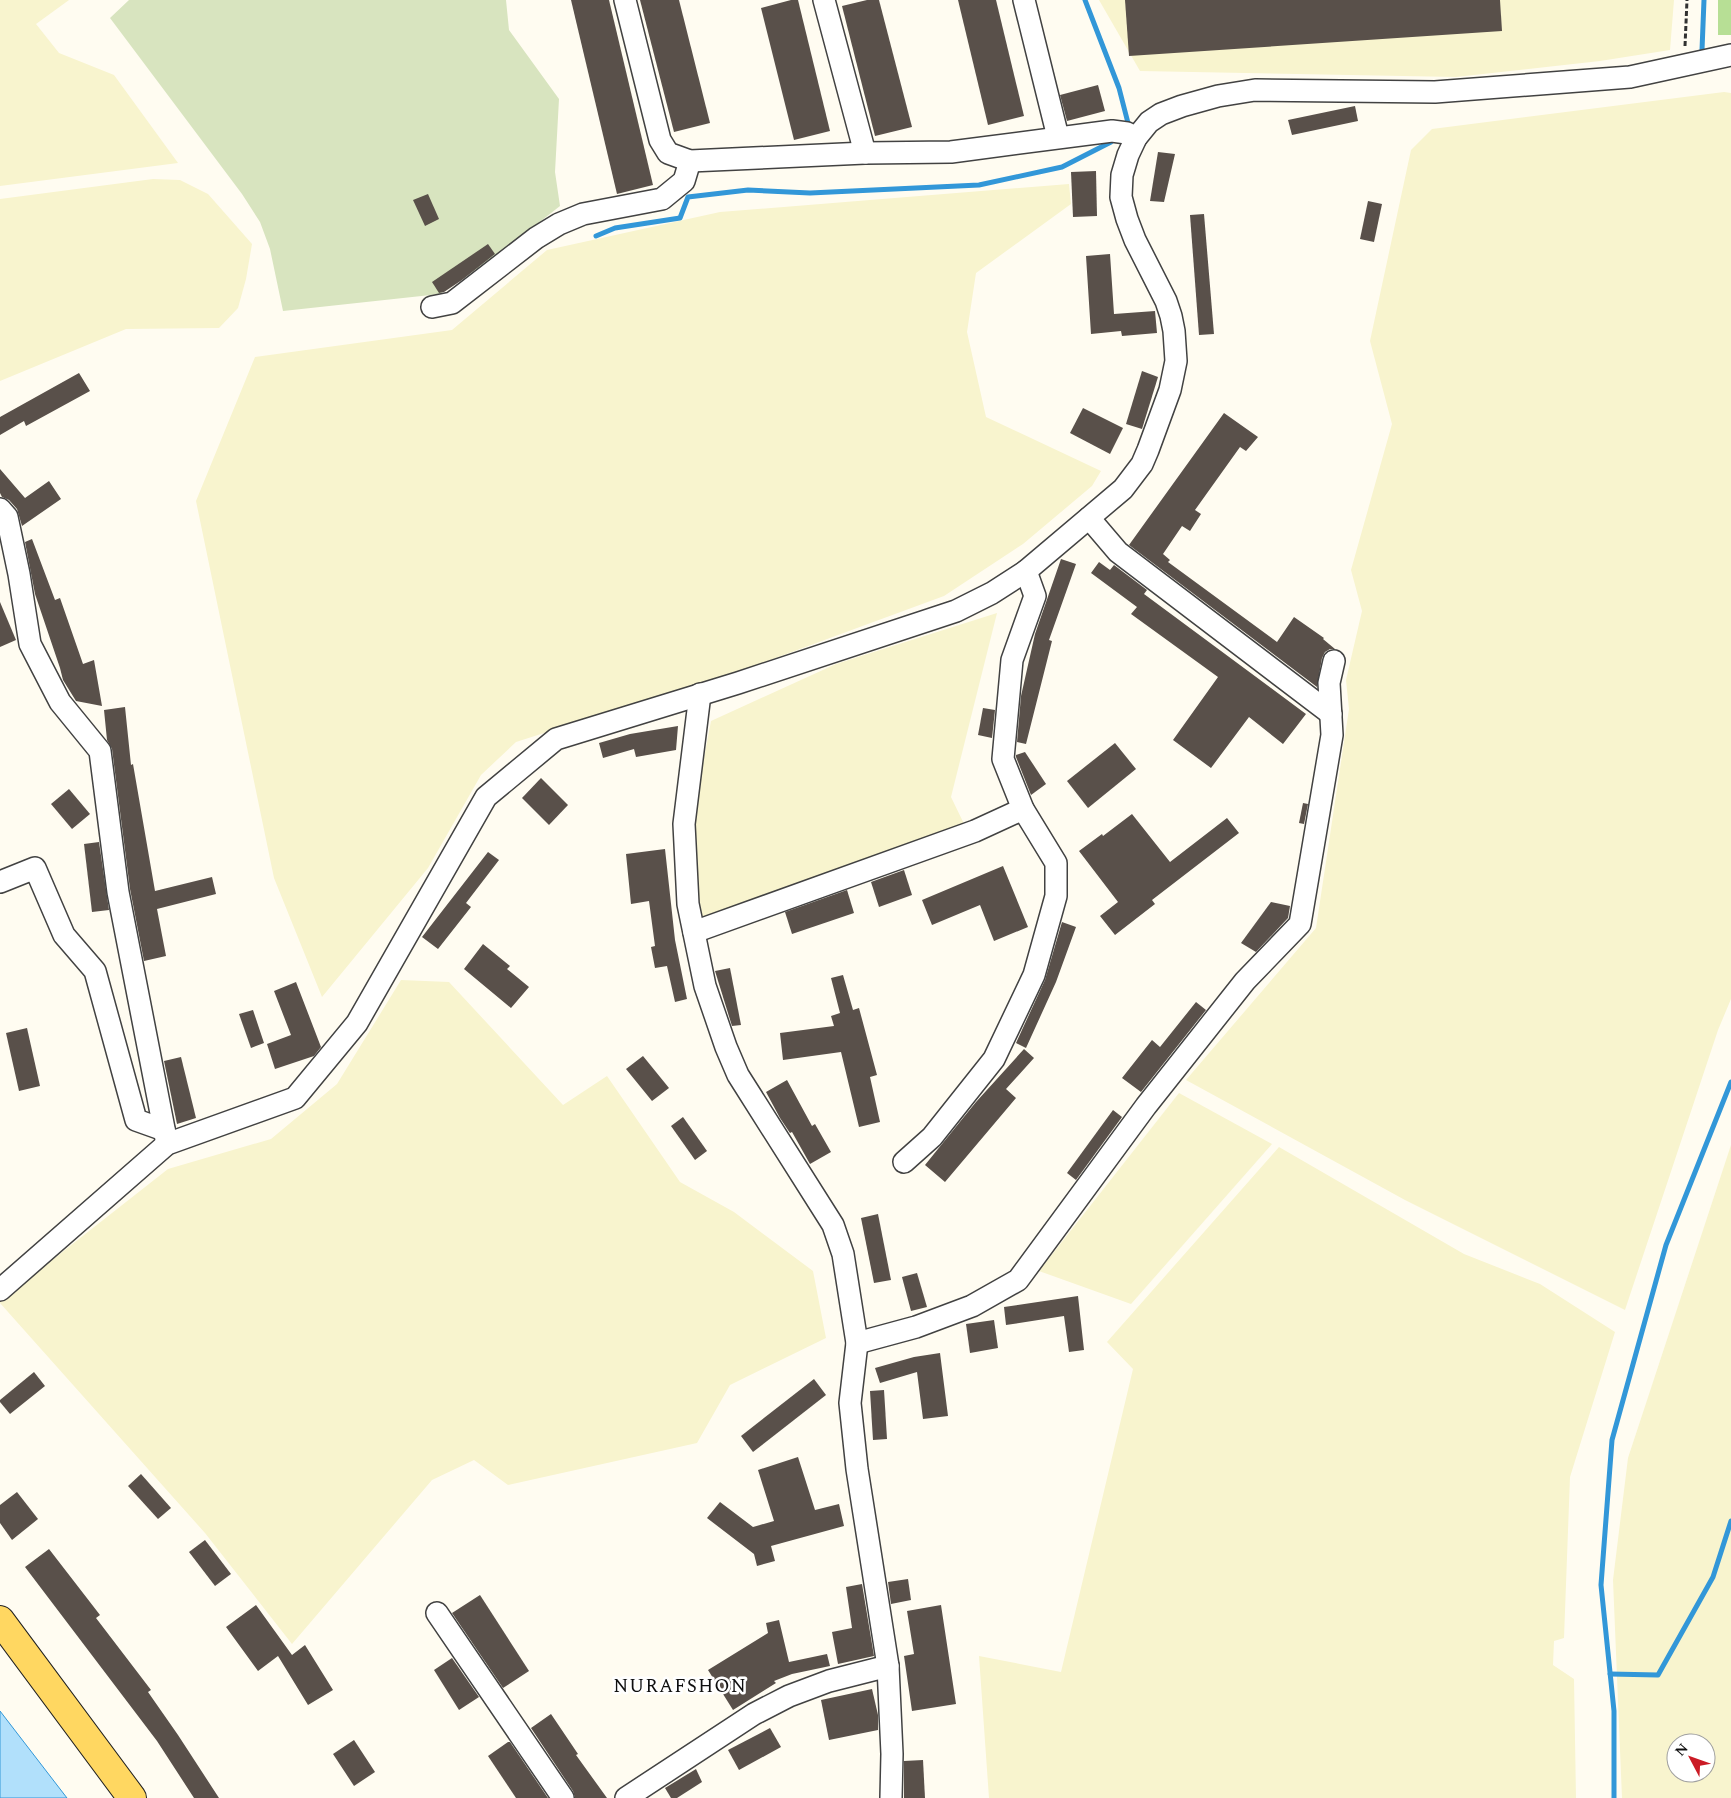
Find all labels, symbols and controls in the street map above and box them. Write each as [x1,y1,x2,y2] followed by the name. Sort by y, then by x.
[613,1672,747,1701] district label: NURAFSHON
[1666,1733,1716,1783] north arrow
[1670,1739,1693,1761] text: N

